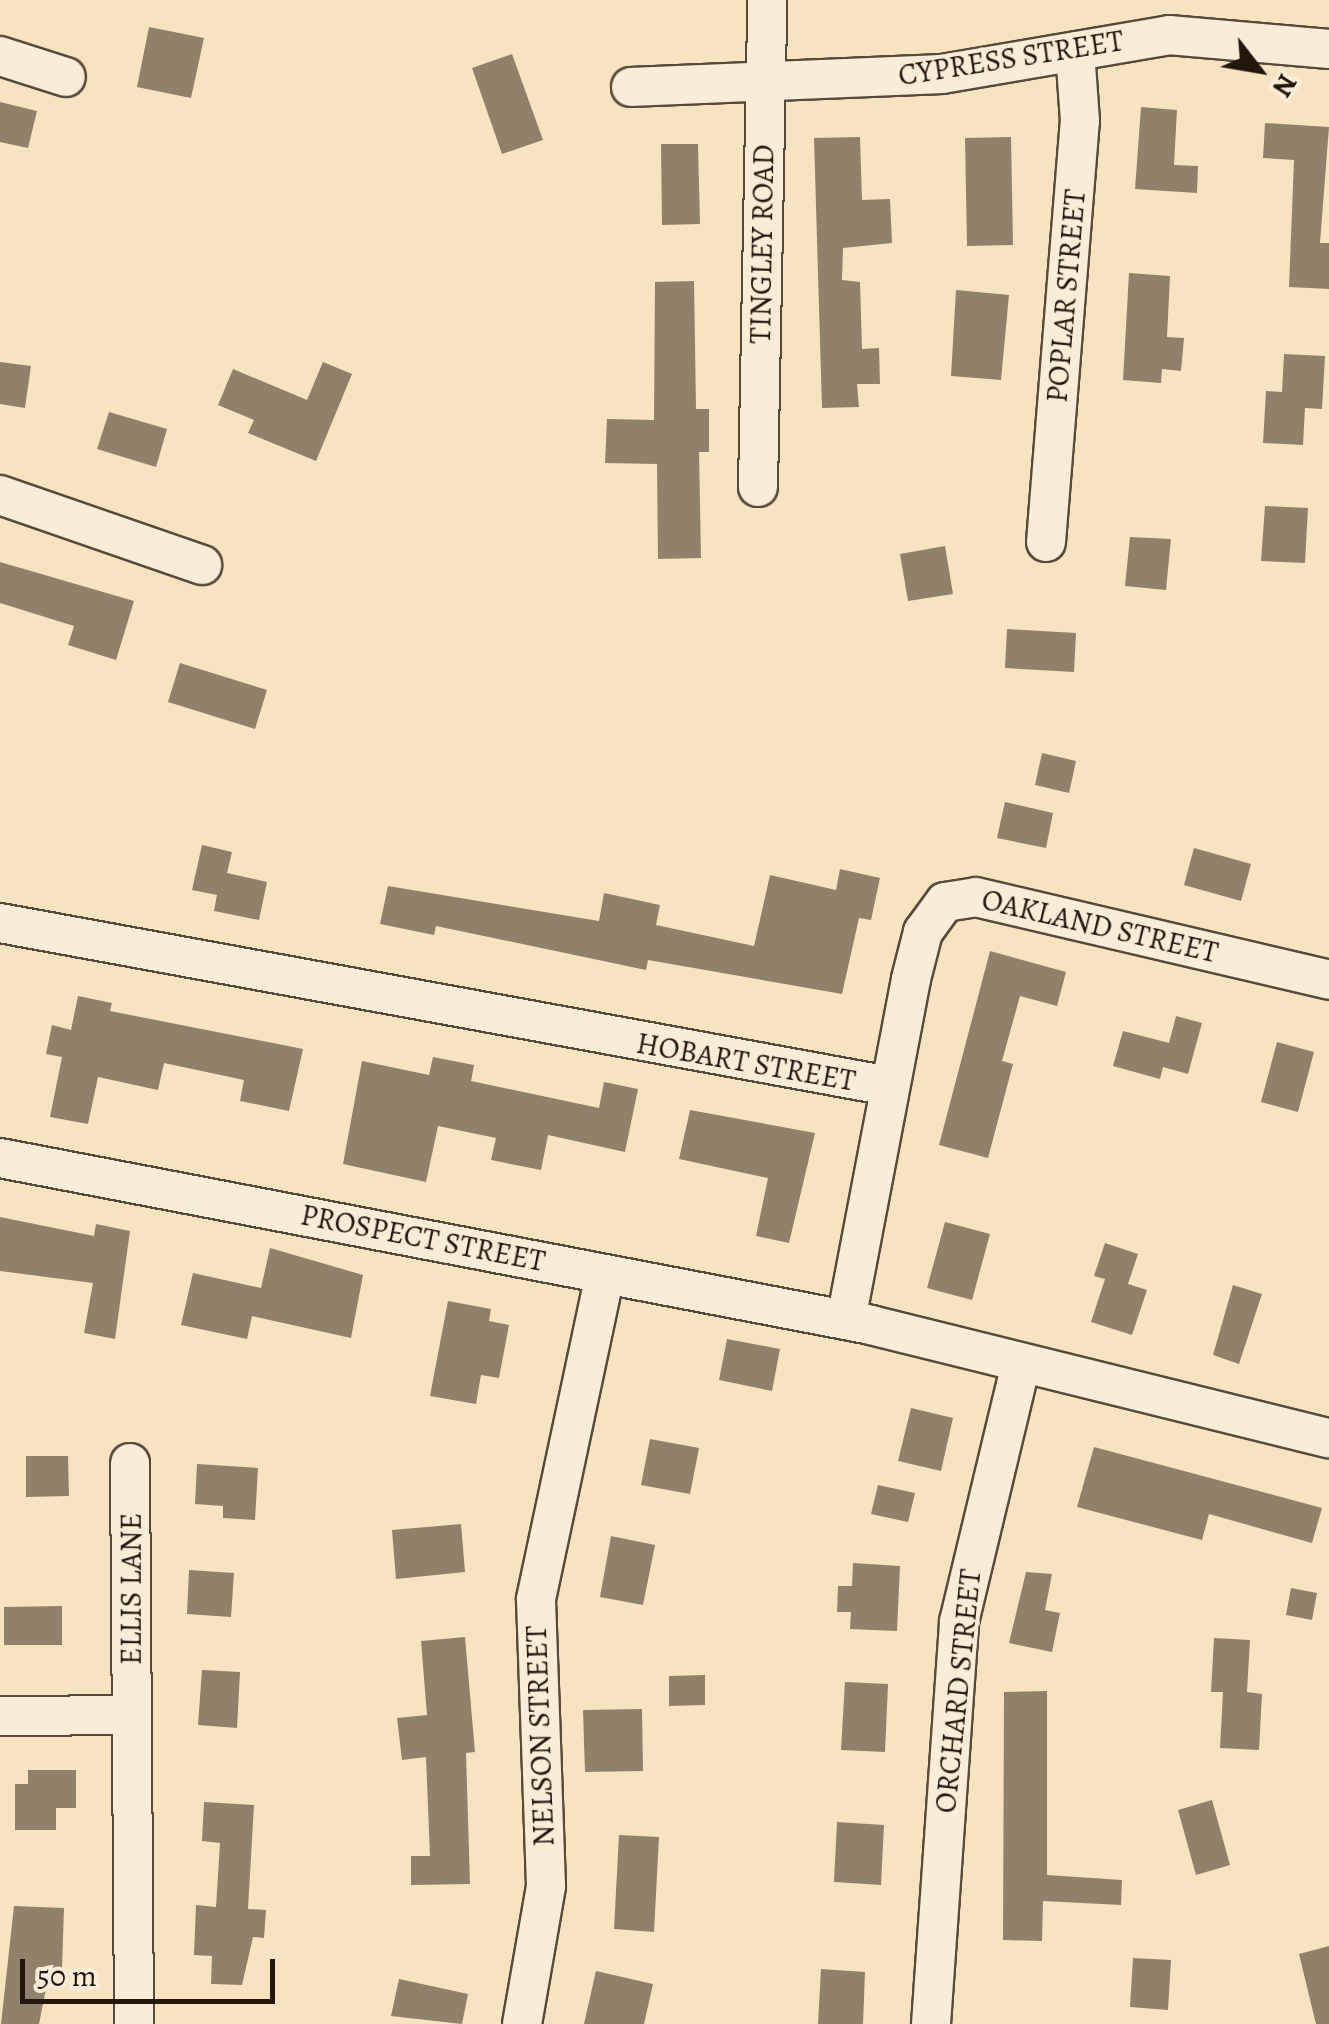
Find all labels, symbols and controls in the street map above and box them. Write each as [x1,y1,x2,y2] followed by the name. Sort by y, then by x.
[1209,20,1309,120] north arrow
[896,22,1126,94] street label: CYPRESS STREET
[1263,67,1306,104] text: N
[742,144,782,344] street label: TINGLEY ROAD
[1039,188,1093,404] street label: POPLAR STREET
[978,881,1222,971] street label: OAKLAND STREET
[634,1025,858,1099] street label: HOBART STREET
[298,1197,548,1279] street label: PROSPECT STREET
[113,1513,149,1665] street label: ELLIS LANE
[927,1567,989,1815] street label: ORCHARD STREET
[518,1625,562,1847] street label: NELSON STREET
[25,1939,280,2001] scale bar
[37,1956,97,1996] text: 50 m

